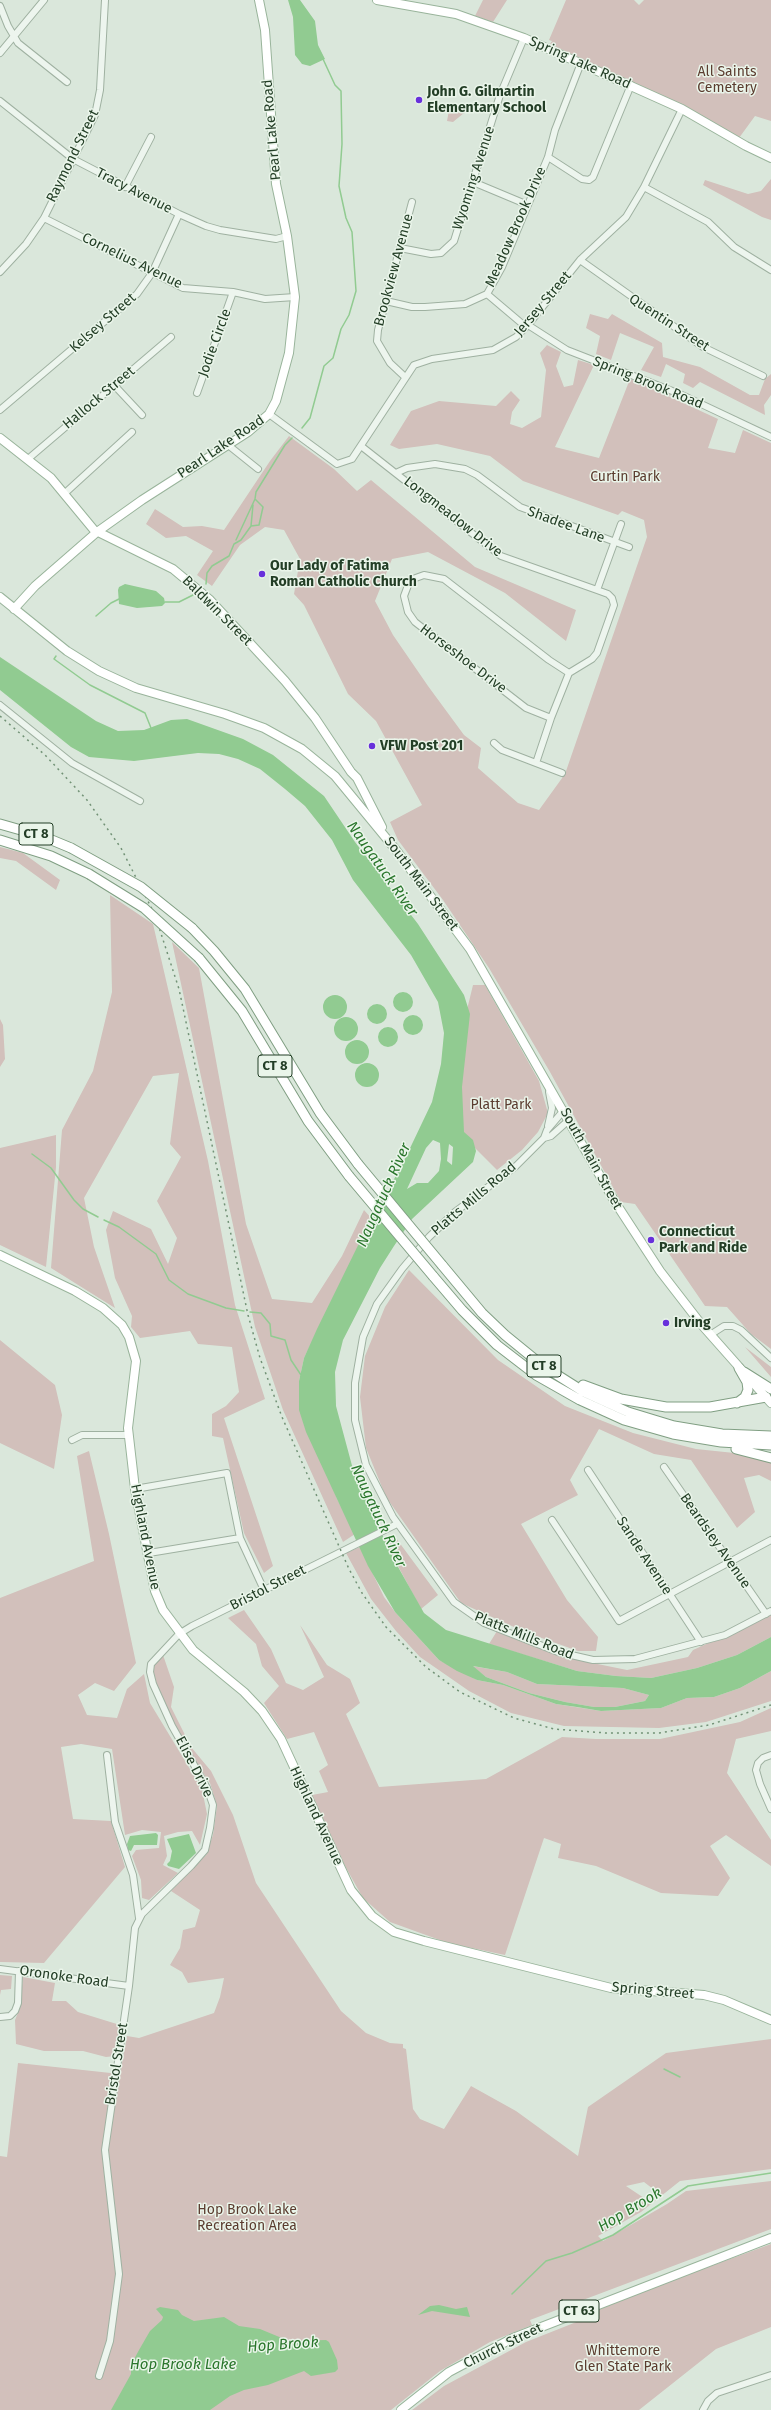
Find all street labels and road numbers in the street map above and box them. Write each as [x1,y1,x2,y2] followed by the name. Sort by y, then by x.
[527,33,633,93] street label: Spring Lake Road
[259,79,285,181] street label: Pearl Lake Road
[43,107,103,205] street label: Raymond Street
[449,124,499,232] street label: Wyoming Avenue
[482,164,550,290] street label: Meadow Brook Drive
[93,165,175,217] street label: Tracy Avenue
[371,212,417,328] street label: Brookview Avenue
[79,229,185,293] street label: Cornelius Avenue
[511,268,575,340] street label: Jersey Street
[66,290,140,356] street label: Kelsey Street
[626,291,712,355] street label: Quentin Street
[195,307,235,379] street label: Jodie Circle
[590,353,706,413] street label: Spring Brook Road
[60,363,138,433] street label: Hallock Street
[174,412,268,482] street label: Pearl Lake Road
[400,473,506,561] street label: Longmeadow Drive
[525,503,607,547] street label: Shadee Lane
[178,572,256,650] street label: Baldwin Street
[416,621,510,697] street label: Horseshoe Drive
[19,823,53,845] road number: CT 8
[380,834,462,934] street label: South Main Street
[258,1055,292,1077] road number: CT 8
[556,1105,626,1213] street label: South Main Street
[428,1159,520,1239] street label: Platts Mills Road
[527,1355,561,1377] road number: CT 8
[127,1483,163,1591] street label: Highland Avenue
[676,1490,754,1592] street label: Beardsley Avenue
[613,1514,675,1598] street label: Sande Avenue
[227,1562,309,1614] street label: Bristol Street
[472,1608,576,1664] street label: Platts Mills Road
[171,1734,217,1800] street label: Elise Drive
[286,1764,346,1868] street label: Highland Avenue
[18,1962,110,1992] street label: Oronoke Road
[611,1979,695,2003] street label: Spring Street
[102,2022,132,2106] street label: Bristol Street
[559,2300,599,2322] road number: CT 63
[461,2320,545,2372] street label: Church Street

